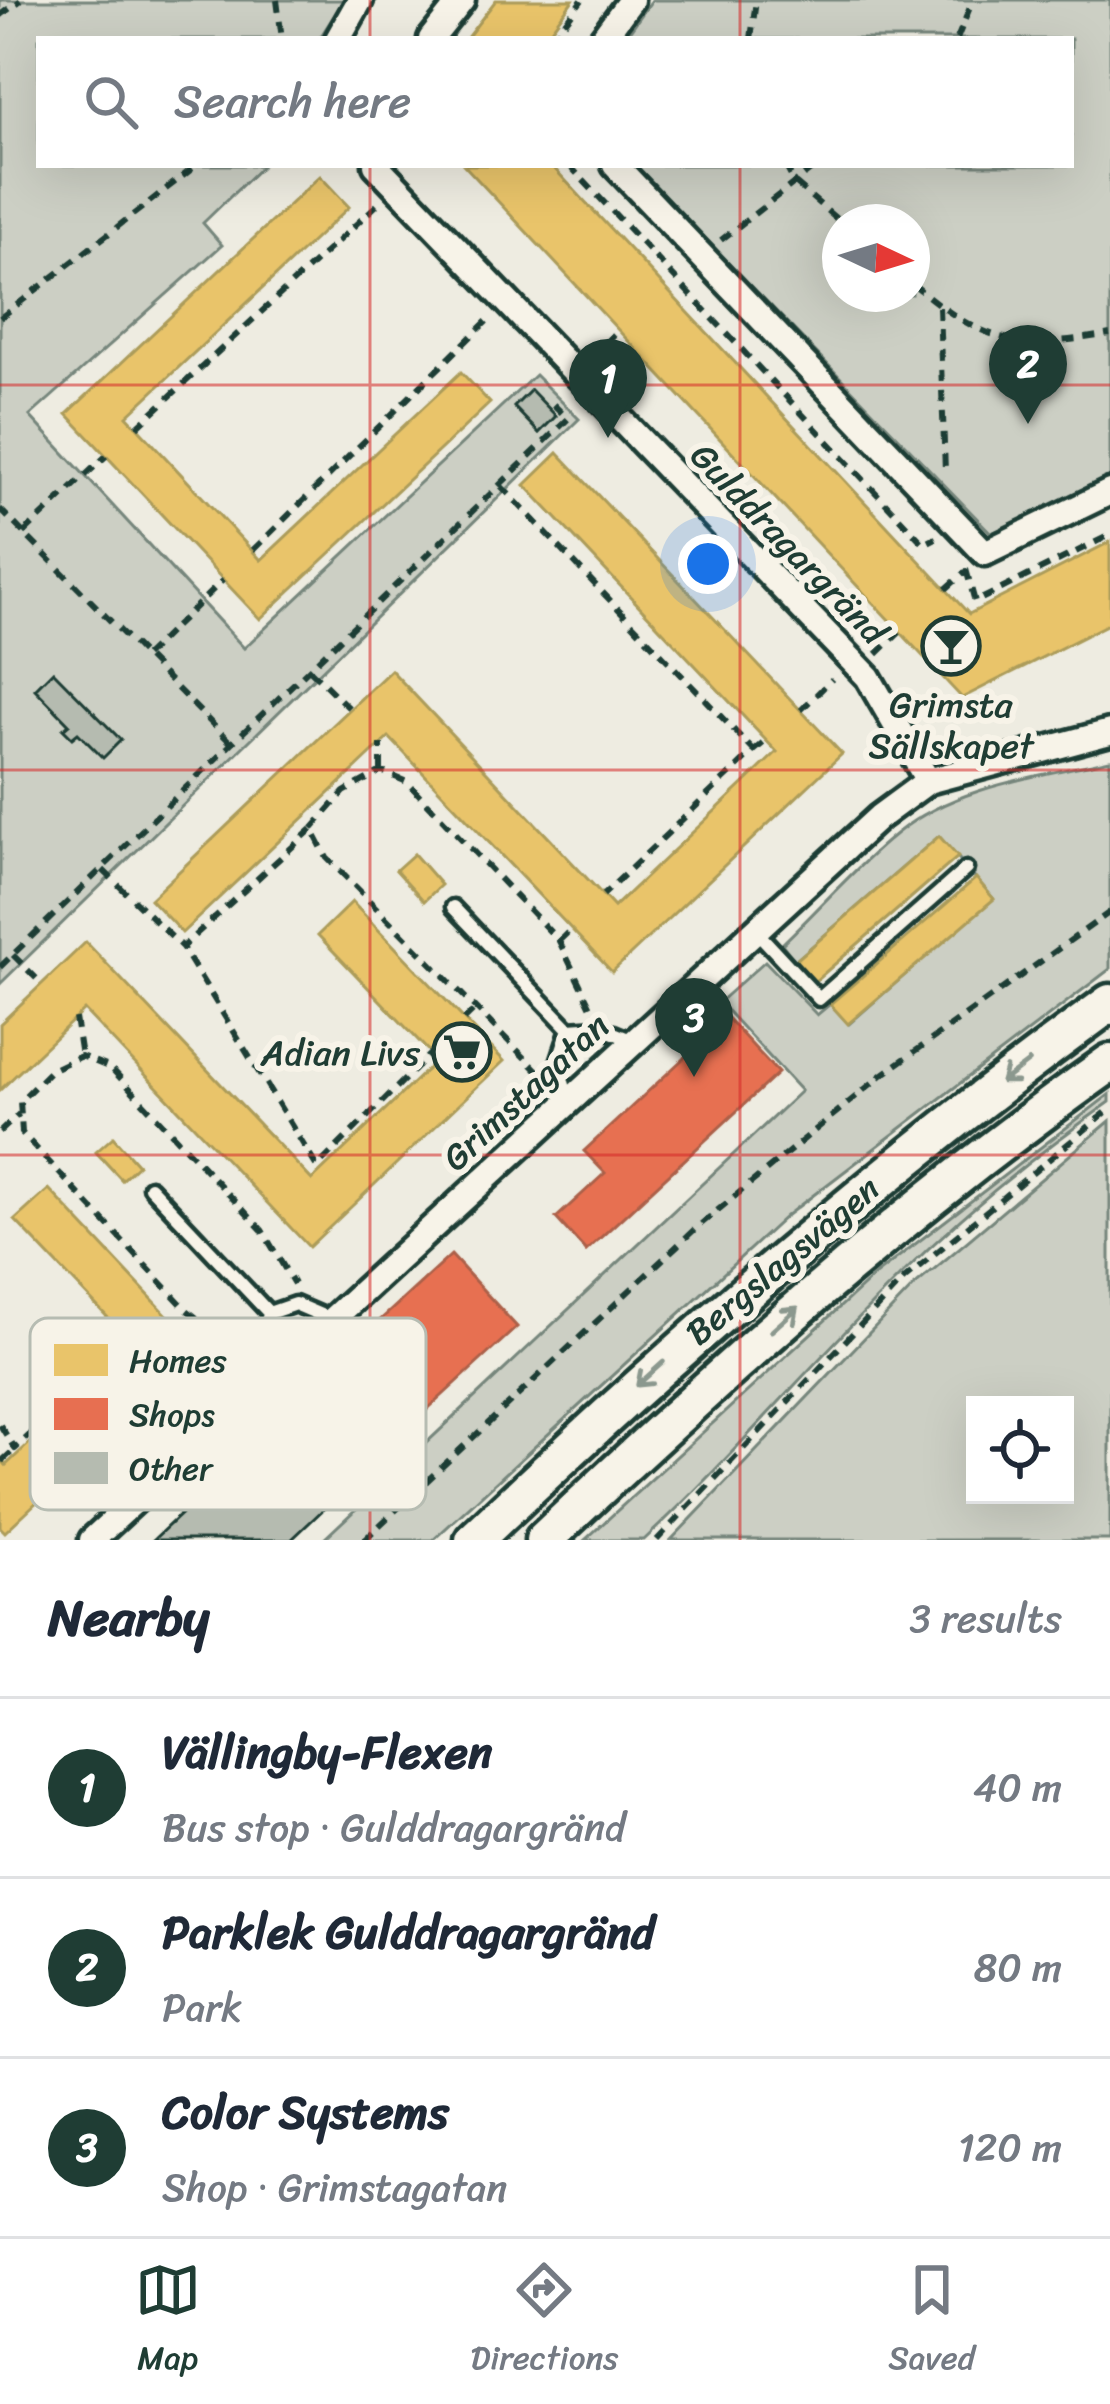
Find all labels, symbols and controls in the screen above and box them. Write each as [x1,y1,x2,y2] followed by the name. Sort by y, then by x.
[36,36,1074,168] search box
[174,62,411,142] text: Search here
[78,69,144,135] icon: search
[822,204,930,312] north arrow
[989,325,1067,424] pin: 2
[569,339,647,438] pin: 1
[674,427,905,663] street label: Gulddragargränd
[678,534,738,594] your location
[920,615,982,677] bar icon: Grimsta Sällskapet
[868,673,1035,778] place label: Grimsta Sällskapet
[655,978,733,1077] pin: 3
[426,996,625,1187] street label: Grimstagatan
[260,1021,420,1085] place label: Adian Livs
[431,1021,493,1083] supermarket icon: Adian Livs
[1000,1058,1032,1084] one-way arrow
[670,1159,895,1362] street label: Bergslagsvägen
[769,1306,799,1333] one-way arrow
[30,1318,426,1510] legend
[129,1332,227,1390] text: Homes
[636,1360,666,1387] one-way arrow
[129,1386,215,1444] text: Shops
[966,1396,1074,1504] map controls
[966,1396,1074,1504] button: locate
[129,1440,214,1498] text: Other
[48,1573,209,1663] text: Nearby
[909,1584,1062,1653] text: 3 results
[162,1713,492,1793] text: Vällingby-Flexen
[79,1753,95,1822] text: 1
[973,1753,1062,1822] text: 40 m
[162,1793,626,1862] text: Bus stop · Gulddragargränd
[162,1893,655,1973] text: Parklek Gulddragargränd
[76,1933,98,2002] text: 2
[974,1933,1062,2002] text: 80 m
[162,1973,242,2042] text: Park
[162,2073,449,2153] text: Color Systems
[76,2113,98,2182] text: 3
[958,2113,1062,2182] text: 120 m
[162,2153,507,2222] text: Shop · Grimstagatan
[135,2257,201,2387] tab: Map
[471,2257,618,2387] tab: Directions
[888,2257,975,2387] tab: Saved

